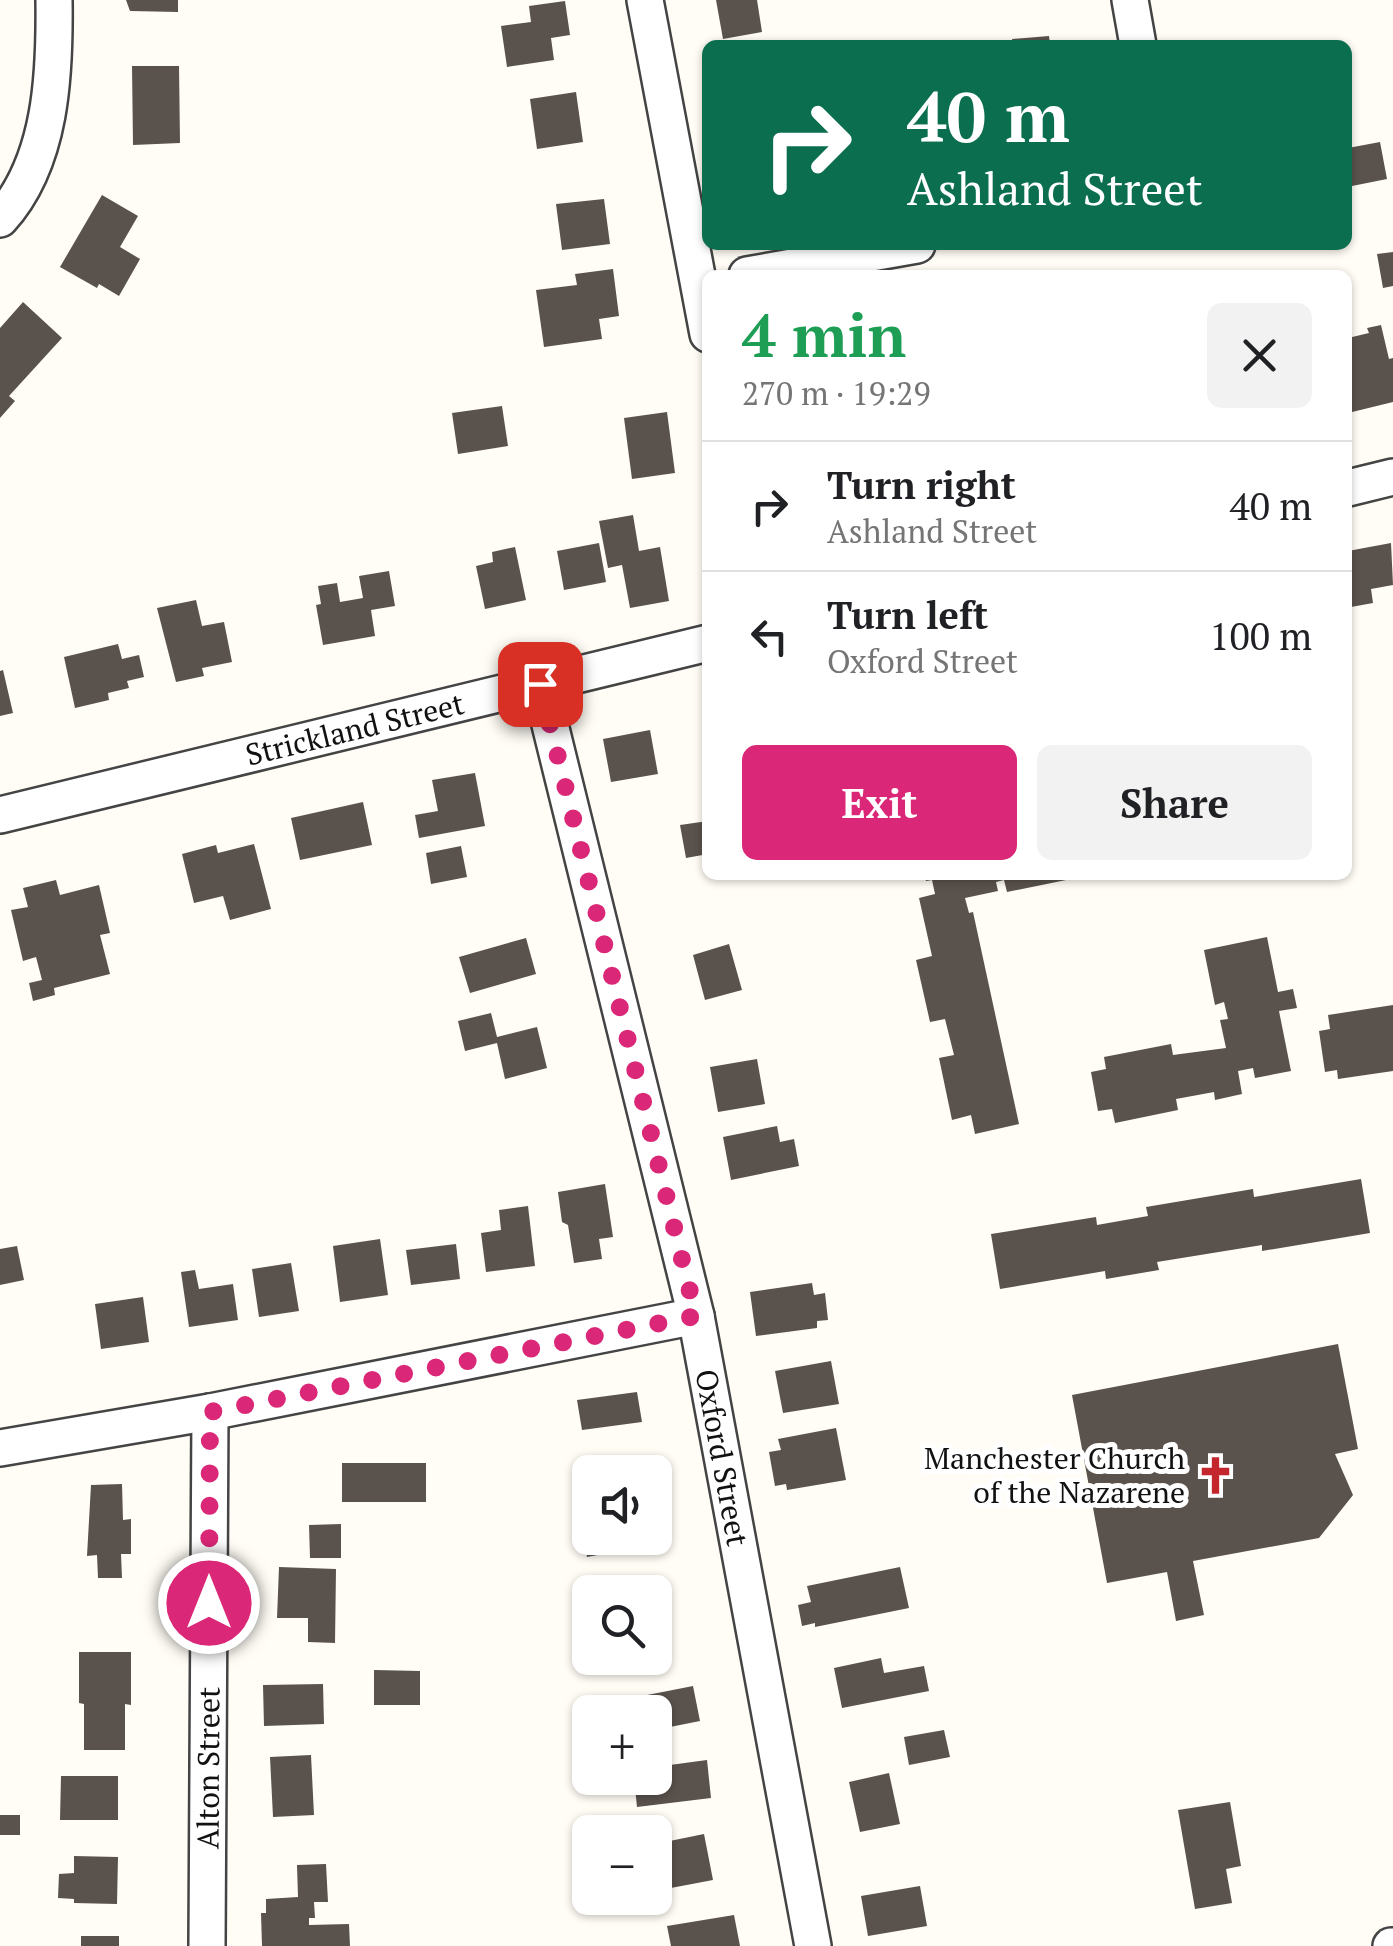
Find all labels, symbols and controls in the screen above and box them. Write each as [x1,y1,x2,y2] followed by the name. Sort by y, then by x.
[907,69,1070,162] text: 40 m
[742,80,872,210] icon: right
[907,158,1203,218] text: Ashland Street
[742,295,906,374] text: 4 min
[1207,303,1312,408] button: close
[742,372,930,414] text: 270 m · 19:29
[827,460,1016,510] text: Turn right
[742,479,797,534] icon: right
[1229,481,1312,531] text: 40 m
[827,510,1037,552] text: Ashland Street
[827,590,988,640] text: Turn left
[742,609,797,664] icon: left
[1209,611,1312,661] text: 100 m
[827,640,1018,682] text: Oxford Street
[498,642,583,727] pin
[513,657,568,712] icon: arrive
[241,683,468,775] street label: Strickland Street
[742,745,1017,860] button: Exit
[1037,745,1312,860] button: Share
[686,1366,758,1549] street label: Oxford Street
[924,1438,1185,1512] place label: Manchester Church of the Nazarene
[1194,1454,1236,1496] church icon: Manchester Church of the Nazarene
[572,1455,672,1915] map controls
[572,1455,672,1555] button: sound
[157,1551,261,1655] position arrow
[572,1575,672,1675] button: search
[188,1687,228,1849] street label: Alton Street
[572,1695,672,1795] button: +
[572,1815,672,1915] button: −

